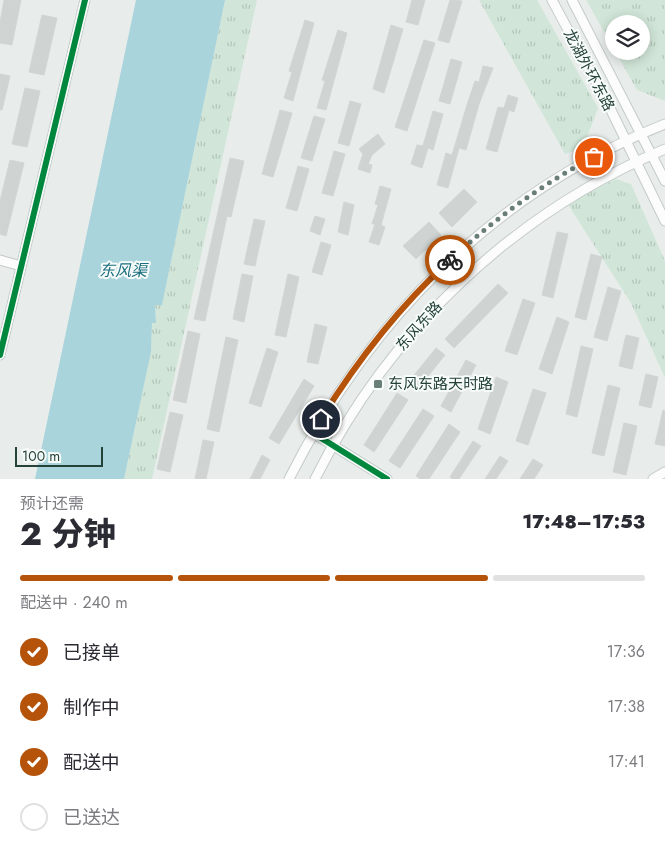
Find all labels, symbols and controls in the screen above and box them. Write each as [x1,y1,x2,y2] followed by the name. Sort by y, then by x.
[605,15,650,60] map controls
[605,15,650,60] button: layers
[558,25,620,115] street label: 龙湖外环东路
[573,136,615,178] pin
[580,143,608,171] icon: bag
[425,235,475,285] courier
[436,246,464,274] icon: bike
[99,259,149,282] water label: 东风渠
[391,296,447,356] street label: 东风东路
[388,373,493,395] place label: 东风东路天时路
[372,378,384,390] marker: 东风东路天时路
[300,398,342,440] pin
[307,405,335,433] icon: home
[15,444,102,467] scale bar
[22,446,60,466] text: 100 m
[20,492,84,515] text: 预计还需
[522,508,645,535] text: 17:48–17:53
[20,511,115,557] text: 2 分钟
[20,591,128,614] text: 配送中 · 240 m
[20,638,48,666] icon: check
[63,639,120,666] text: 已接单
[607,640,645,663] text: 17:36
[20,693,48,721] icon: check
[63,694,120,721] text: 制作中
[607,695,645,718] text: 17:38
[20,748,48,776] icon: check
[63,749,120,776] text: 配送中
[608,750,645,773] text: 17:41
[63,804,120,831] text: 已送达

